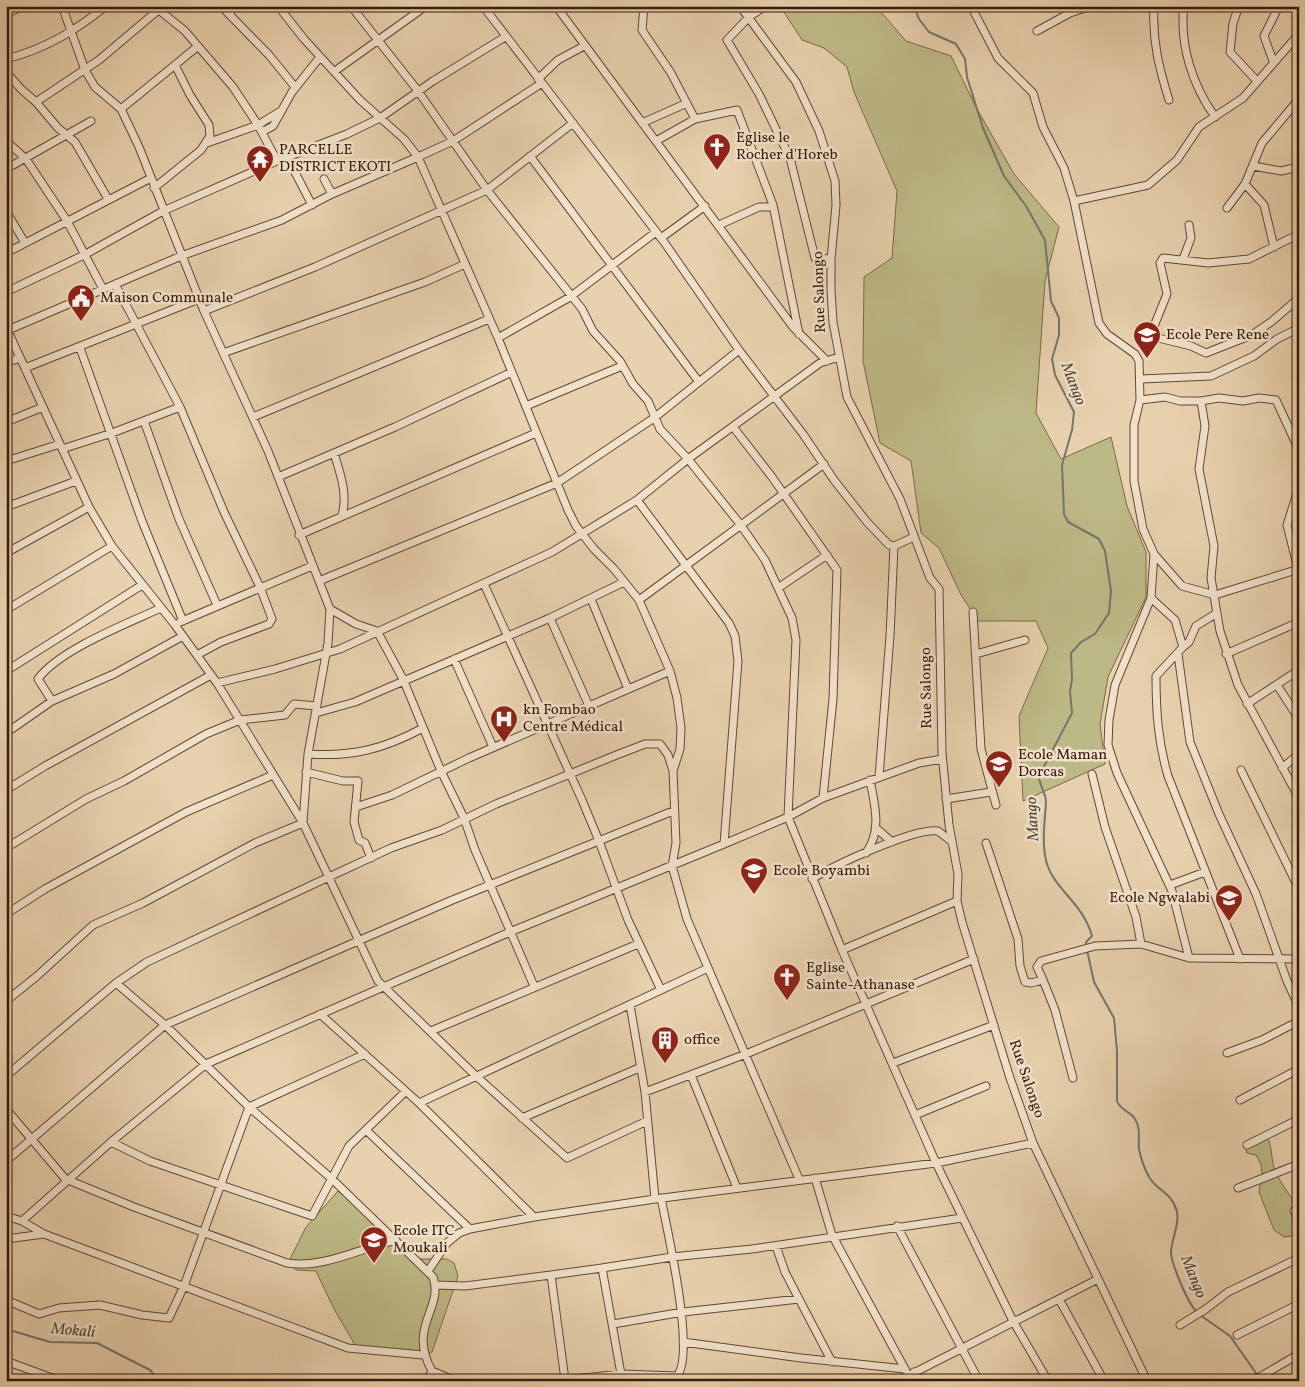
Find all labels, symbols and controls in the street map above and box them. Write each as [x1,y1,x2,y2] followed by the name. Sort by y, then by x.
[736,128,838,166] place label: Eglise le Rocher d'Horeb
[702,132,732,171] church icon: Eglise le Rocher d'Horeb
[279,140,391,178] place label: PARCELLE DISTRICT EKOTI
[245,144,275,183] temple icon: PARCELLE DISTRICT EKOTI
[808,251,832,333] street label: Rue Salongo
[66,283,96,322] public building icon: Maison Communale
[100,288,233,309] place label: Maison Communale
[1132,320,1162,359] school or university icon: Ecole Pere Rene
[1166,325,1269,346] place label: Ecole Pere Rene
[1054,359,1091,409] water label: Mango
[916,647,938,729] street label: Rue Salongo
[523,700,623,738] place label: kn Fombao Centre Médical
[489,704,519,743] hospital icon: kn Fombao Centre Médical
[1018,745,1107,783] place label: Ecole Maman Dorcas
[984,749,1014,788] school or university icon: Ecole Maman Dorcas
[1021,796,1045,843] water label: Mango
[739,856,769,895] school or university icon: Ecole Boyambi
[773,861,870,882] place label: Ecole Boyambi
[1214,883,1244,922] school or university icon: Ecole Ngwalabi
[1109,888,1210,909] place label: Ecole Ngwalabi
[806,958,915,996] place label: Eglise Sainte-Athanase
[772,962,802,1001] church icon: Eglise Sainte-Athanase
[650,1025,680,1064] building icon: office
[684,1030,720,1051] place label: office
[1003,1037,1049,1121] street label: Rue Salongo
[393,1221,455,1259] place label: Ecole ITC Moukali
[359,1225,389,1264] school or university icon: Ecole ITC Moukali
[1174,1252,1212,1302] water label: Mango
[49,1318,97,1344] water label: Mokali

